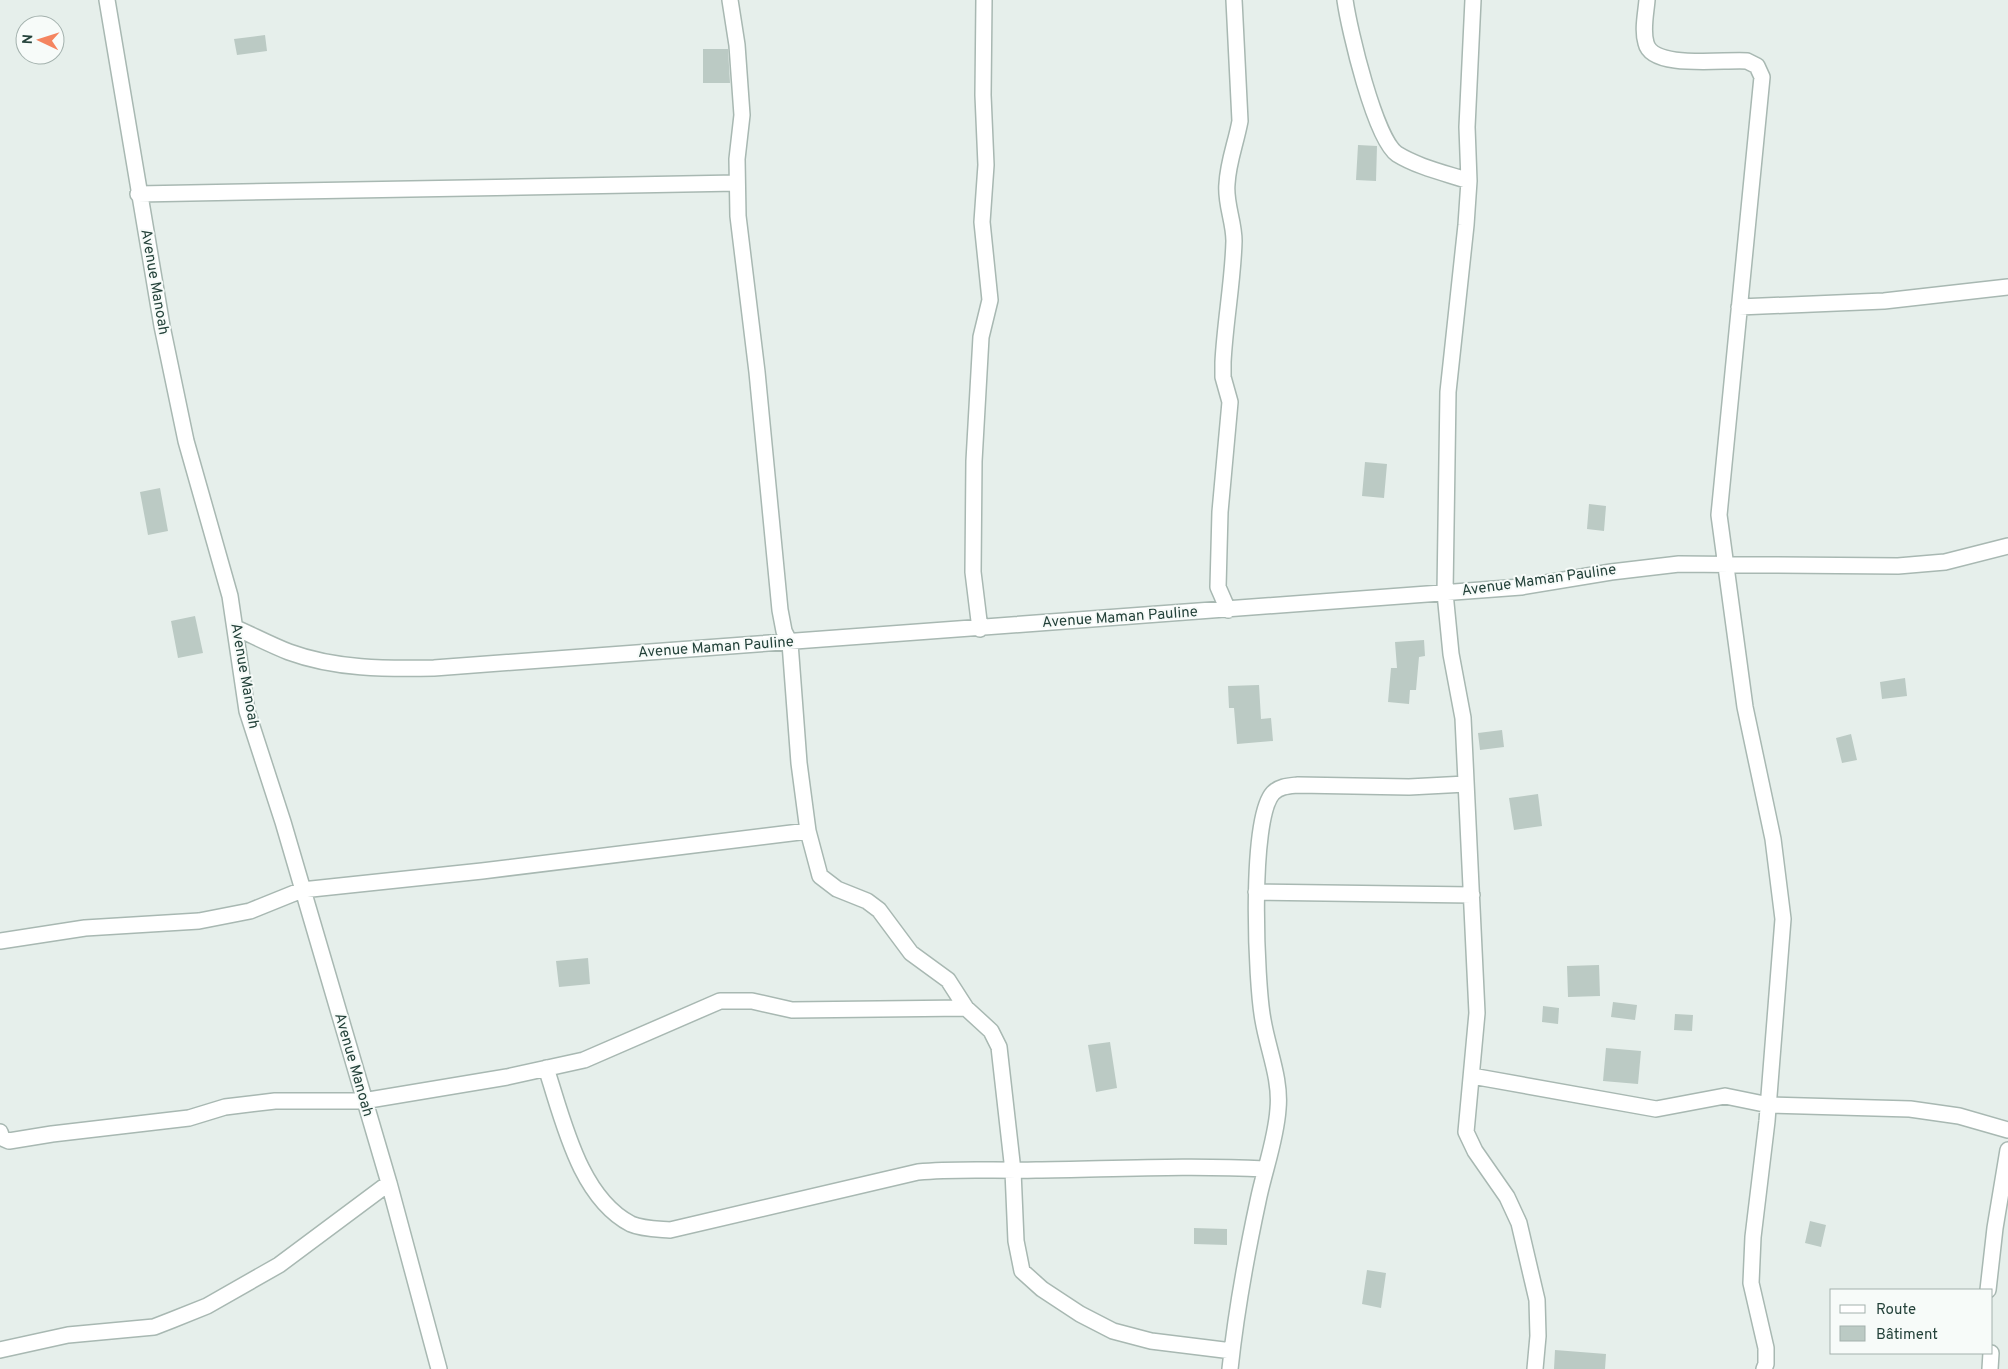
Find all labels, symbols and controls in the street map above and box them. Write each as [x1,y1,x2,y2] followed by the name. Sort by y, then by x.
[15,15,65,65] north arrow
[20,34,37,45] text: N
[135,228,173,336] street label: Avenue Manoah
[1460,561,1618,601] street label: Avenue Maman Pauline
[1041,603,1199,633] street label: Avenue Maman Pauline
[225,622,263,730] street label: Avenue Manoah
[637,633,795,663] street label: Avenue Maman Pauline
[329,1011,377,1119] street label: Avenue Manoah
[1830,1289,1993,1354] legend
[1876,1301,1916,1320] text: Route
[1876,1326,1938,1345] text: Bâtiment

